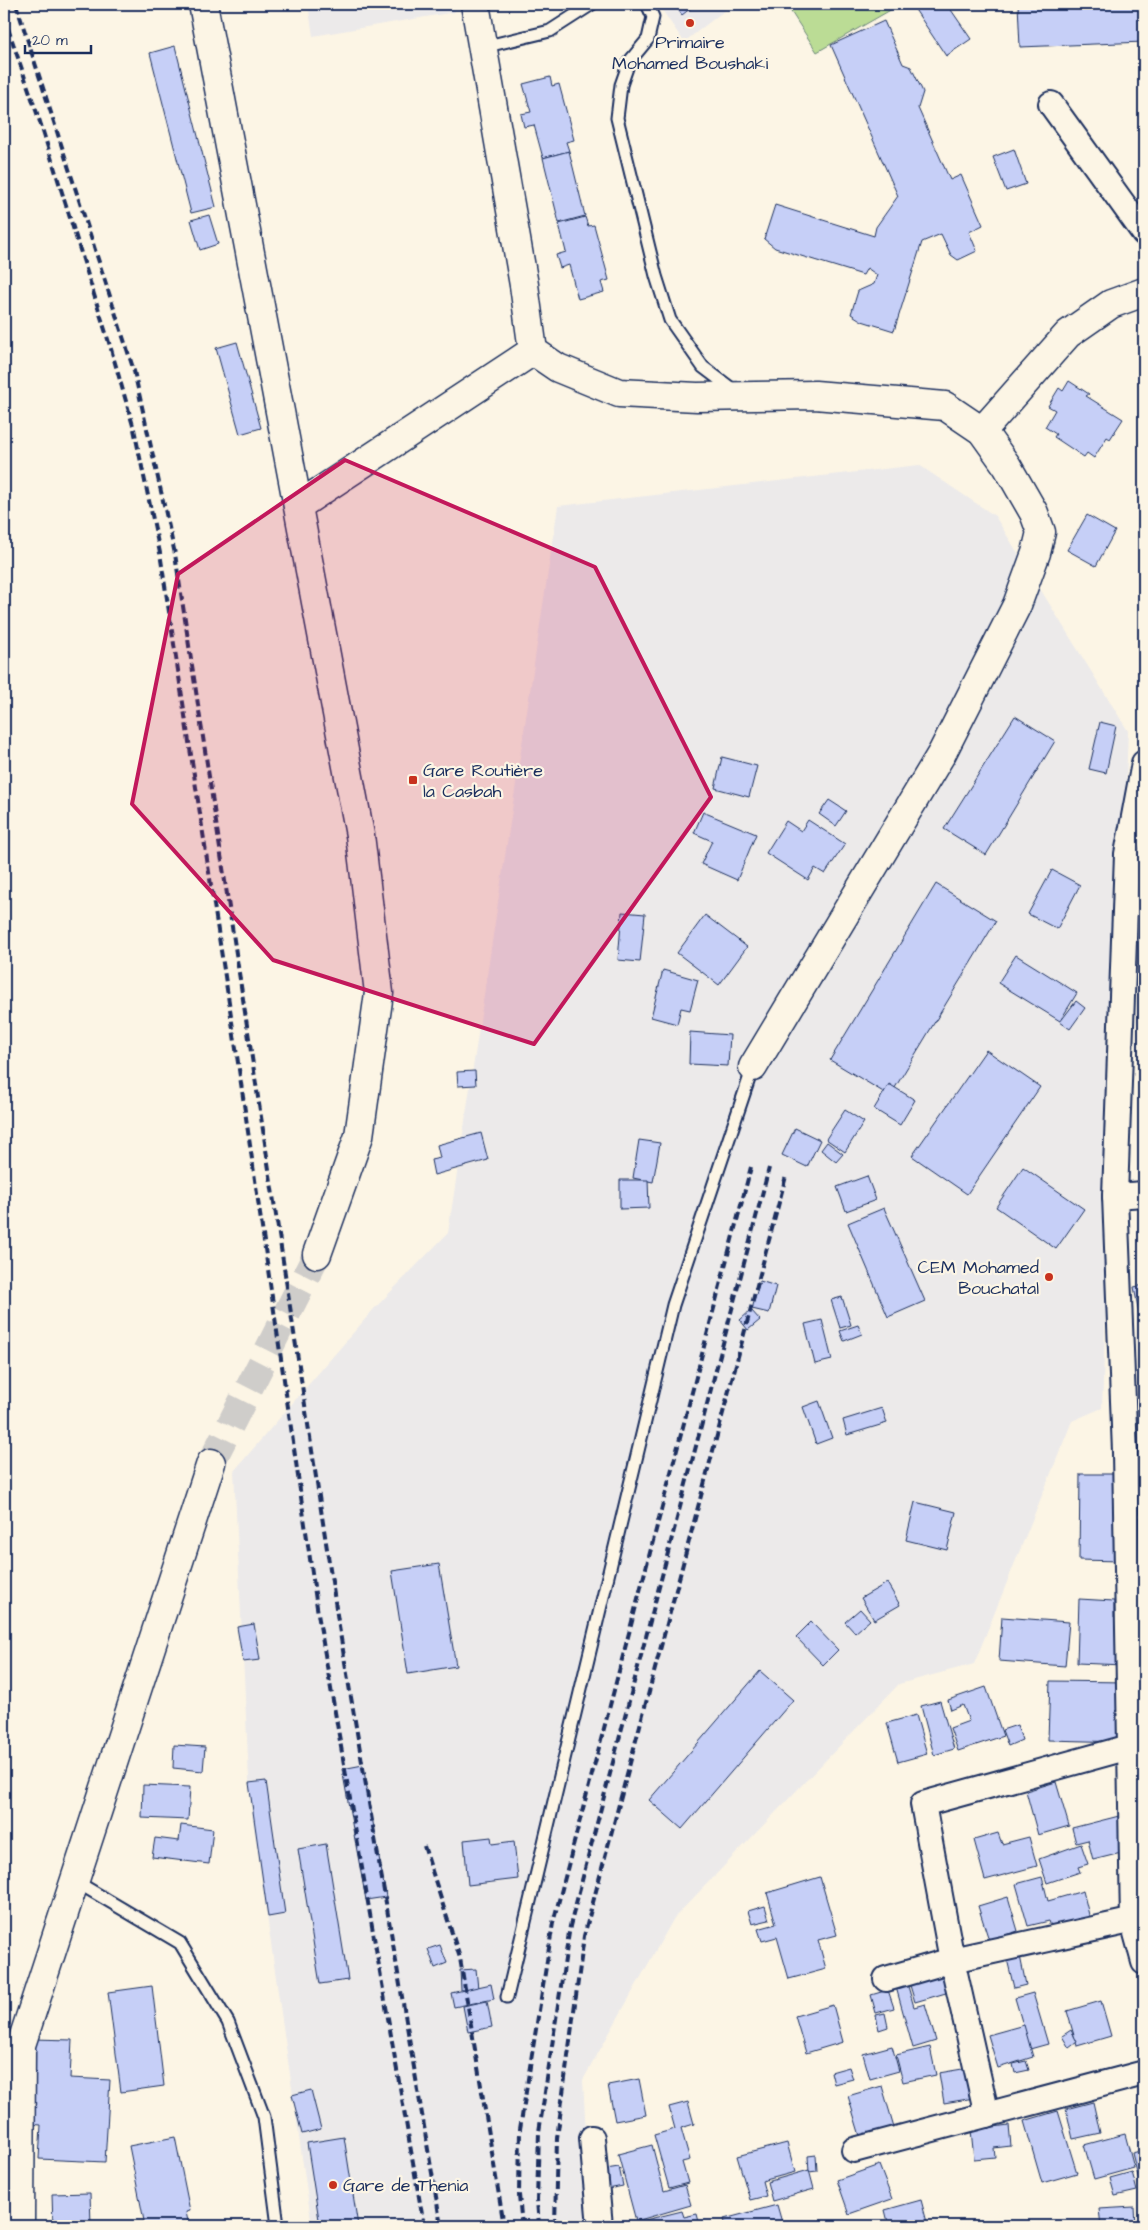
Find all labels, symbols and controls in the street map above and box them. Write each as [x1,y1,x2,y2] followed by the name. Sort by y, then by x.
[684,17,696,29] marker: Primaire Mohamed Boushaki
[25,22,91,54] scale bar
[32,30,68,51] text: 20 m
[612,30,768,76] place label: Primaire Mohamed Boushaki
[423,758,543,804] place label: Gare Routière la Casbah
[407,774,419,786] marker: Gare Routière la Casbah
[917,1255,1039,1301] place label: CEM Mohamed Bouchatal
[1043,1271,1055,1283] marker: CEM Mohamed Bouchatal
[343,2173,468,2198] place label: Gare de Thenia
[327,2179,339,2191] marker: Gare de Thenia

